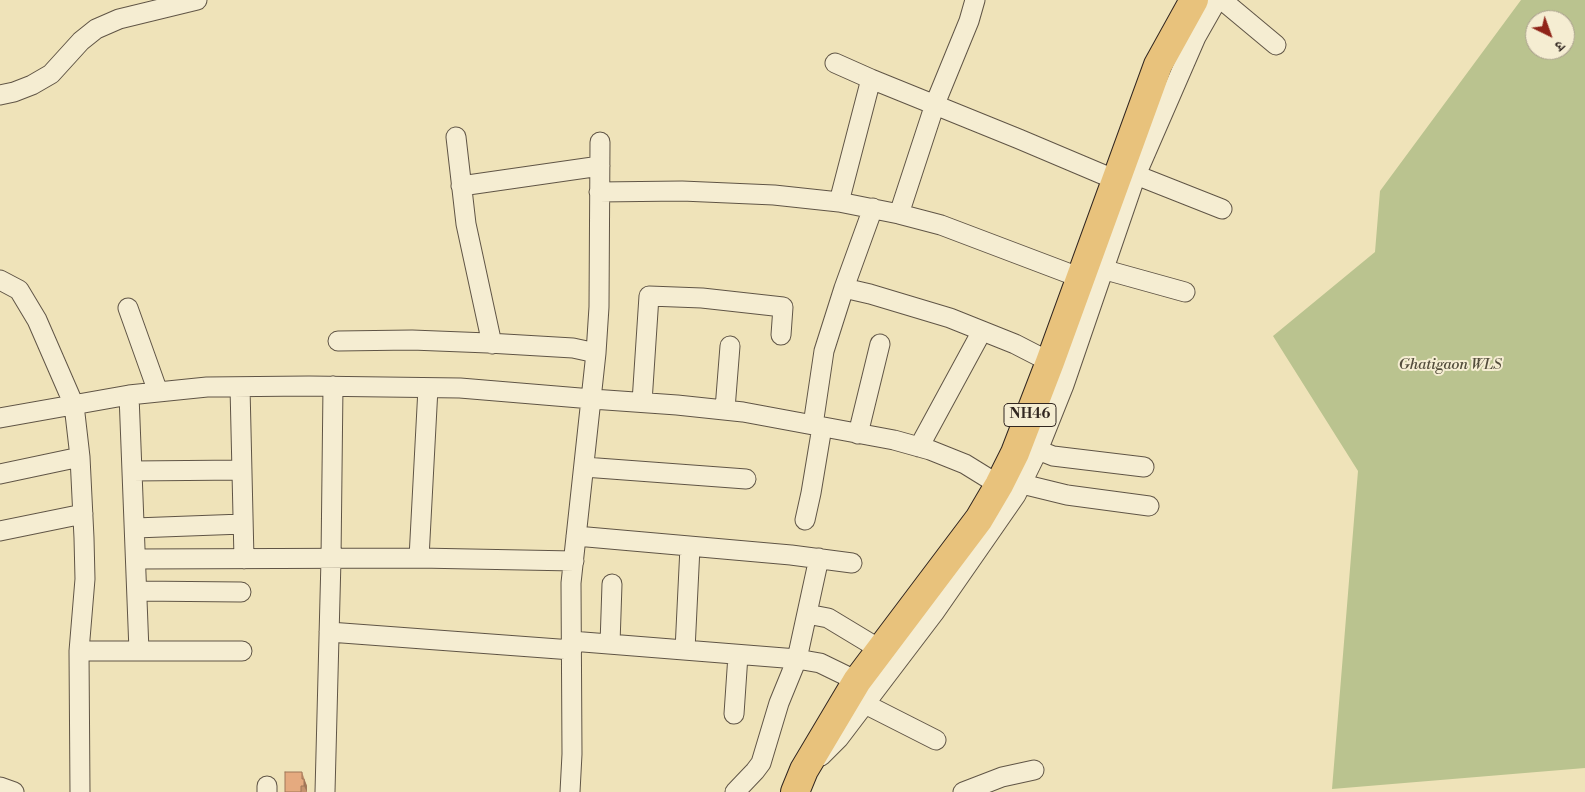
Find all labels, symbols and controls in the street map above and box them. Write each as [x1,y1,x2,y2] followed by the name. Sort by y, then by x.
[1525,10,1575,60] north arrow
[1551,36,1568,54] text: उ
[1398,356,1502,374] park label: Ghatigaon WLS
[1004,404,1056,426] road number: NH46

